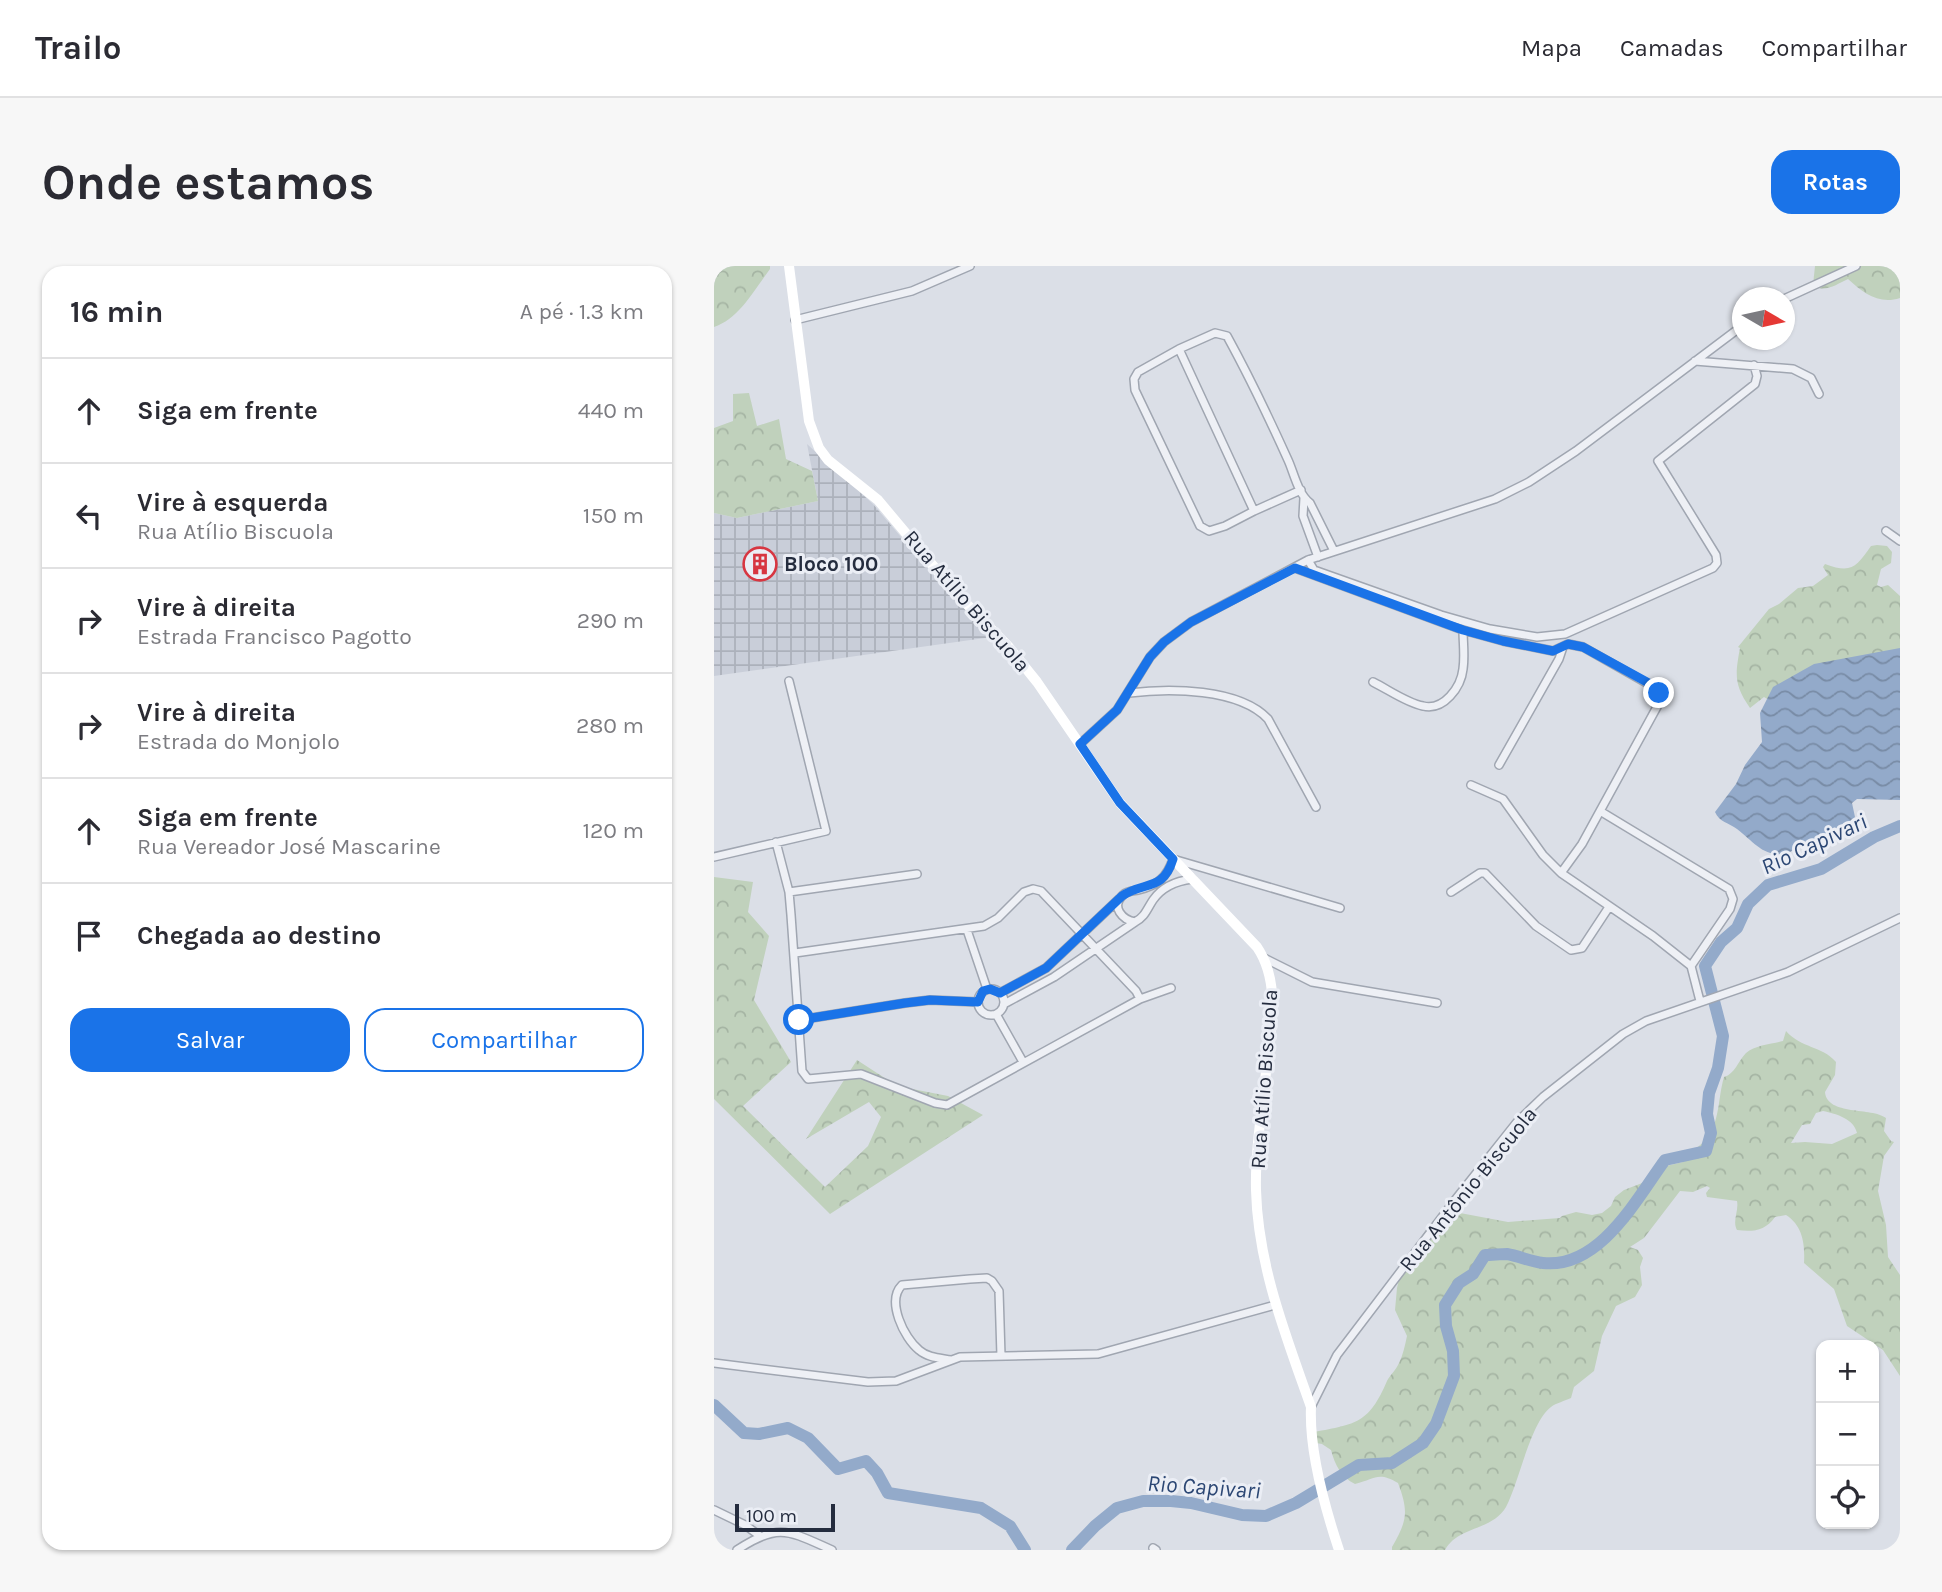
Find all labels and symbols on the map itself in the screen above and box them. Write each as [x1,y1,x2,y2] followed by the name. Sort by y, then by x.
[1732,287,1795,350] north arrow
[899,525,1035,677] street label: Rua Atílio Biscuola
[741,545,779,583] building icon: Bloco 100
[784,552,878,576] place label: Bloco 100
[1643,677,1674,708] route end
[1757,808,1871,880] water label: Rio Capivari
[1246,988,1282,1170] street label: Rua Atílio Biscuola
[783,1004,814,1035] route start
[1394,1102,1542,1276] street label: Rua Antônio Biscuola
[1146,1470,1262,1504] water label: Rio Capivari
[735,1501,835,1533] scale bar

